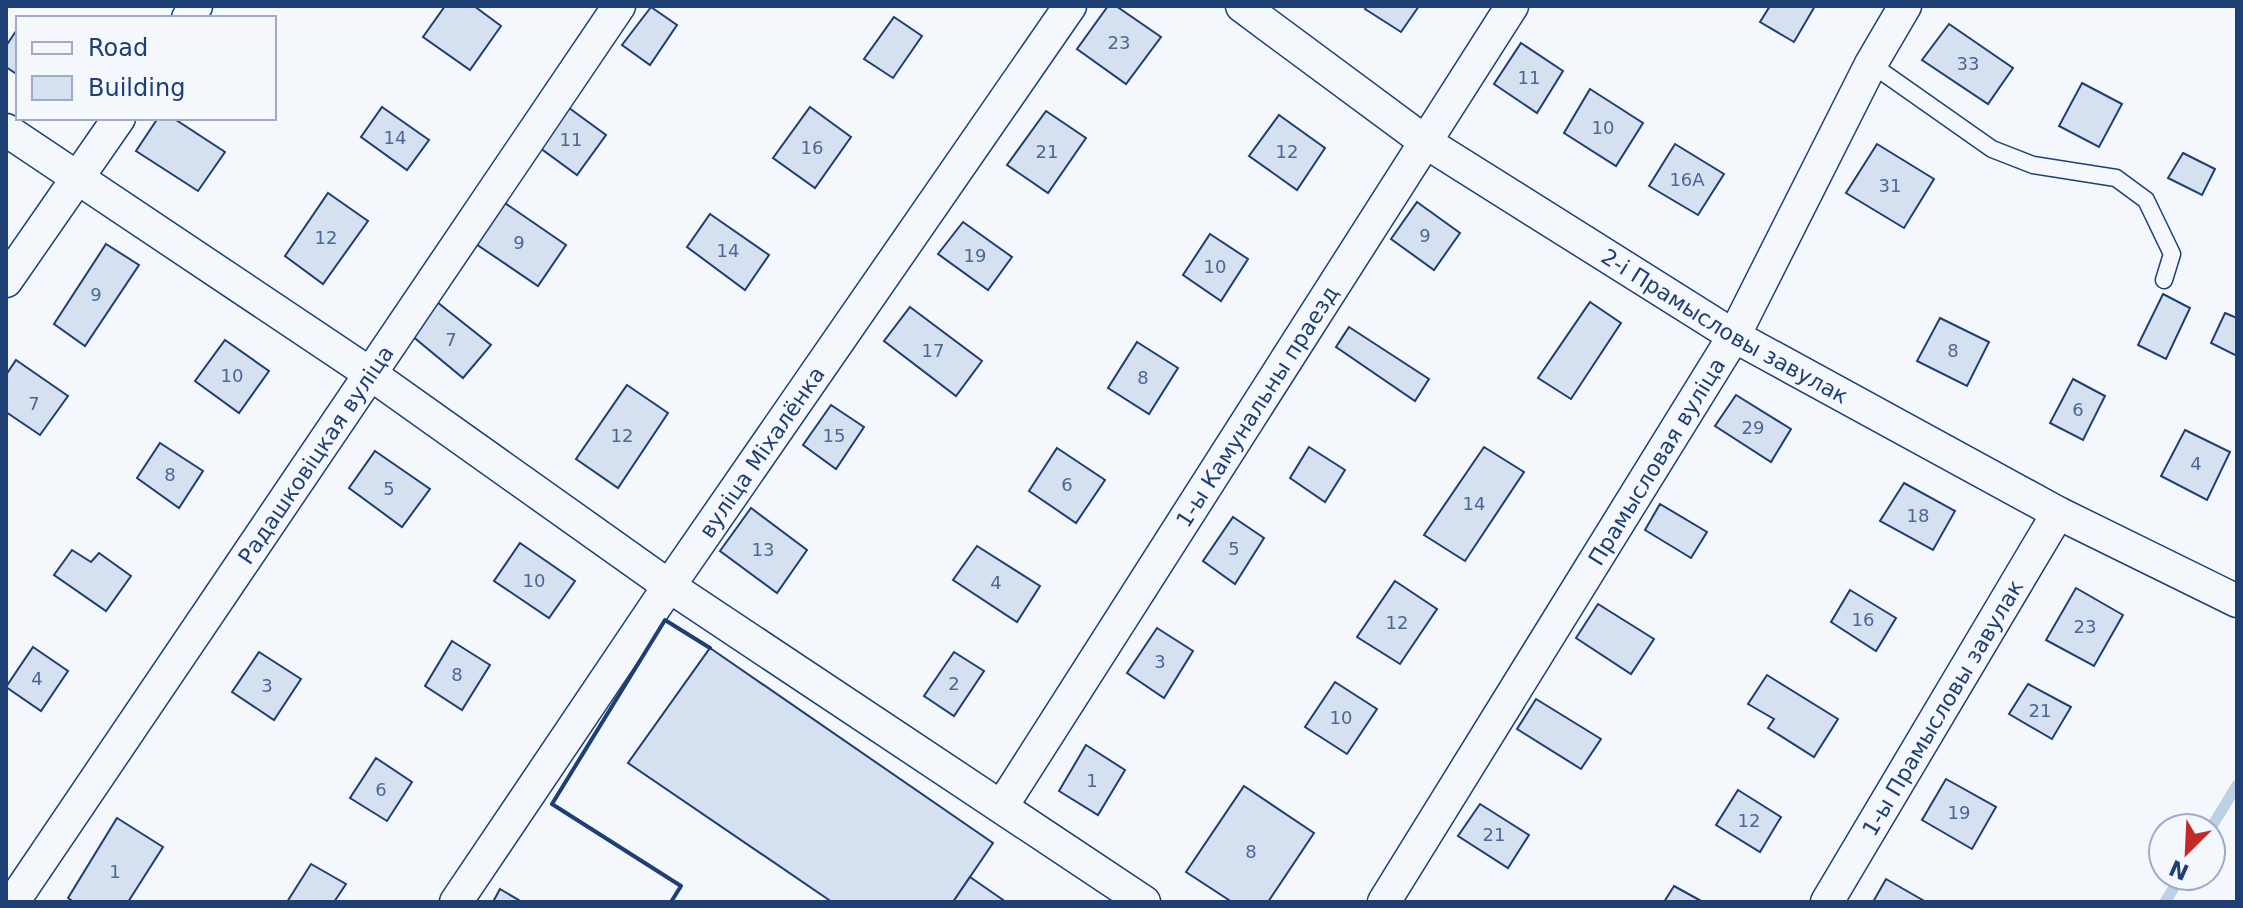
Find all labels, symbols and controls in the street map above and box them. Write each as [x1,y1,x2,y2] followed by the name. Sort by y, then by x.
[16,16,276,120] legend
[1108,32,1130,53] house number: 23
[88,34,148,62] text: Road
[1957,53,1979,74] house number: 33
[1518,67,1540,88] house number: 11
[88,74,185,102] text: Building
[1592,117,1614,138] house number: 10
[384,127,406,148] house number: 14
[560,129,582,150] house number: 11
[801,137,823,158] house number: 16
[1036,141,1058,162] house number: 21
[1276,141,1298,162] house number: 12
[1669,169,1705,190] house number: 16А
[1879,175,1901,196] house number: 31
[1419,225,1431,246] house number: 9
[315,227,337,248] house number: 12
[513,232,525,253] house number: 9
[717,240,739,261] house number: 14
[1597,244,1852,409] street label: 2-і Прамысловы завулак
[964,245,986,266] house number: 19
[1204,256,1226,277] house number: 10
[1171,281,1343,532] street label: 1-ы Камунальны праезд
[90,284,102,305] house number: 9
[445,329,457,350] house number: 7
[922,340,944,361] house number: 17
[1947,340,1959,361] house number: 8
[233,341,399,569] street label: Радашковіцкая вуліца
[1583,353,1730,570] street label: Прамысловая вуліца
[694,362,830,542] street label: вуліца Міхалёнка
[221,365,243,386] house number: 10
[1137,367,1149,388] house number: 8
[28,393,40,414] house number: 7
[2072,399,2084,420] house number: 6
[1742,417,1764,438] house number: 29
[611,425,633,446] house number: 12
[823,425,845,446] house number: 15
[2190,453,2202,474] house number: 4
[164,464,176,485] house number: 8
[1061,474,1073,495] house number: 6
[383,478,395,499] house number: 5
[1463,493,1485,514] house number: 14
[1907,505,1929,526] house number: 18
[1228,538,1240,559] house number: 5
[752,539,774,560] house number: 13
[523,570,545,591] house number: 10
[990,572,1002,593] house number: 4
[1857,575,2028,840] street label: 1-ы Прамысловы завулак
[1852,609,1874,630] house number: 16
[1386,612,1408,633] house number: 12
[2074,616,2096,637] house number: 23
[1154,651,1166,672] house number: 3
[451,664,463,685] house number: 8
[31,668,43,689] house number: 4
[948,673,960,694] house number: 2
[261,675,273,696] house number: 3
[2029,700,2051,721] house number: 21
[1330,707,1352,728] house number: 10
[1086,770,1098,791] house number: 1
[375,779,387,800] house number: 6
[1948,802,1970,823] house number: 19
[1738,810,1760,831] house number: 12
[2147,812,2227,892] north arrow
[1483,824,1505,845] house number: 21
[1245,841,1257,862] house number: 8
[2166,855,2193,885] text: N
[109,861,121,882] house number: 1

